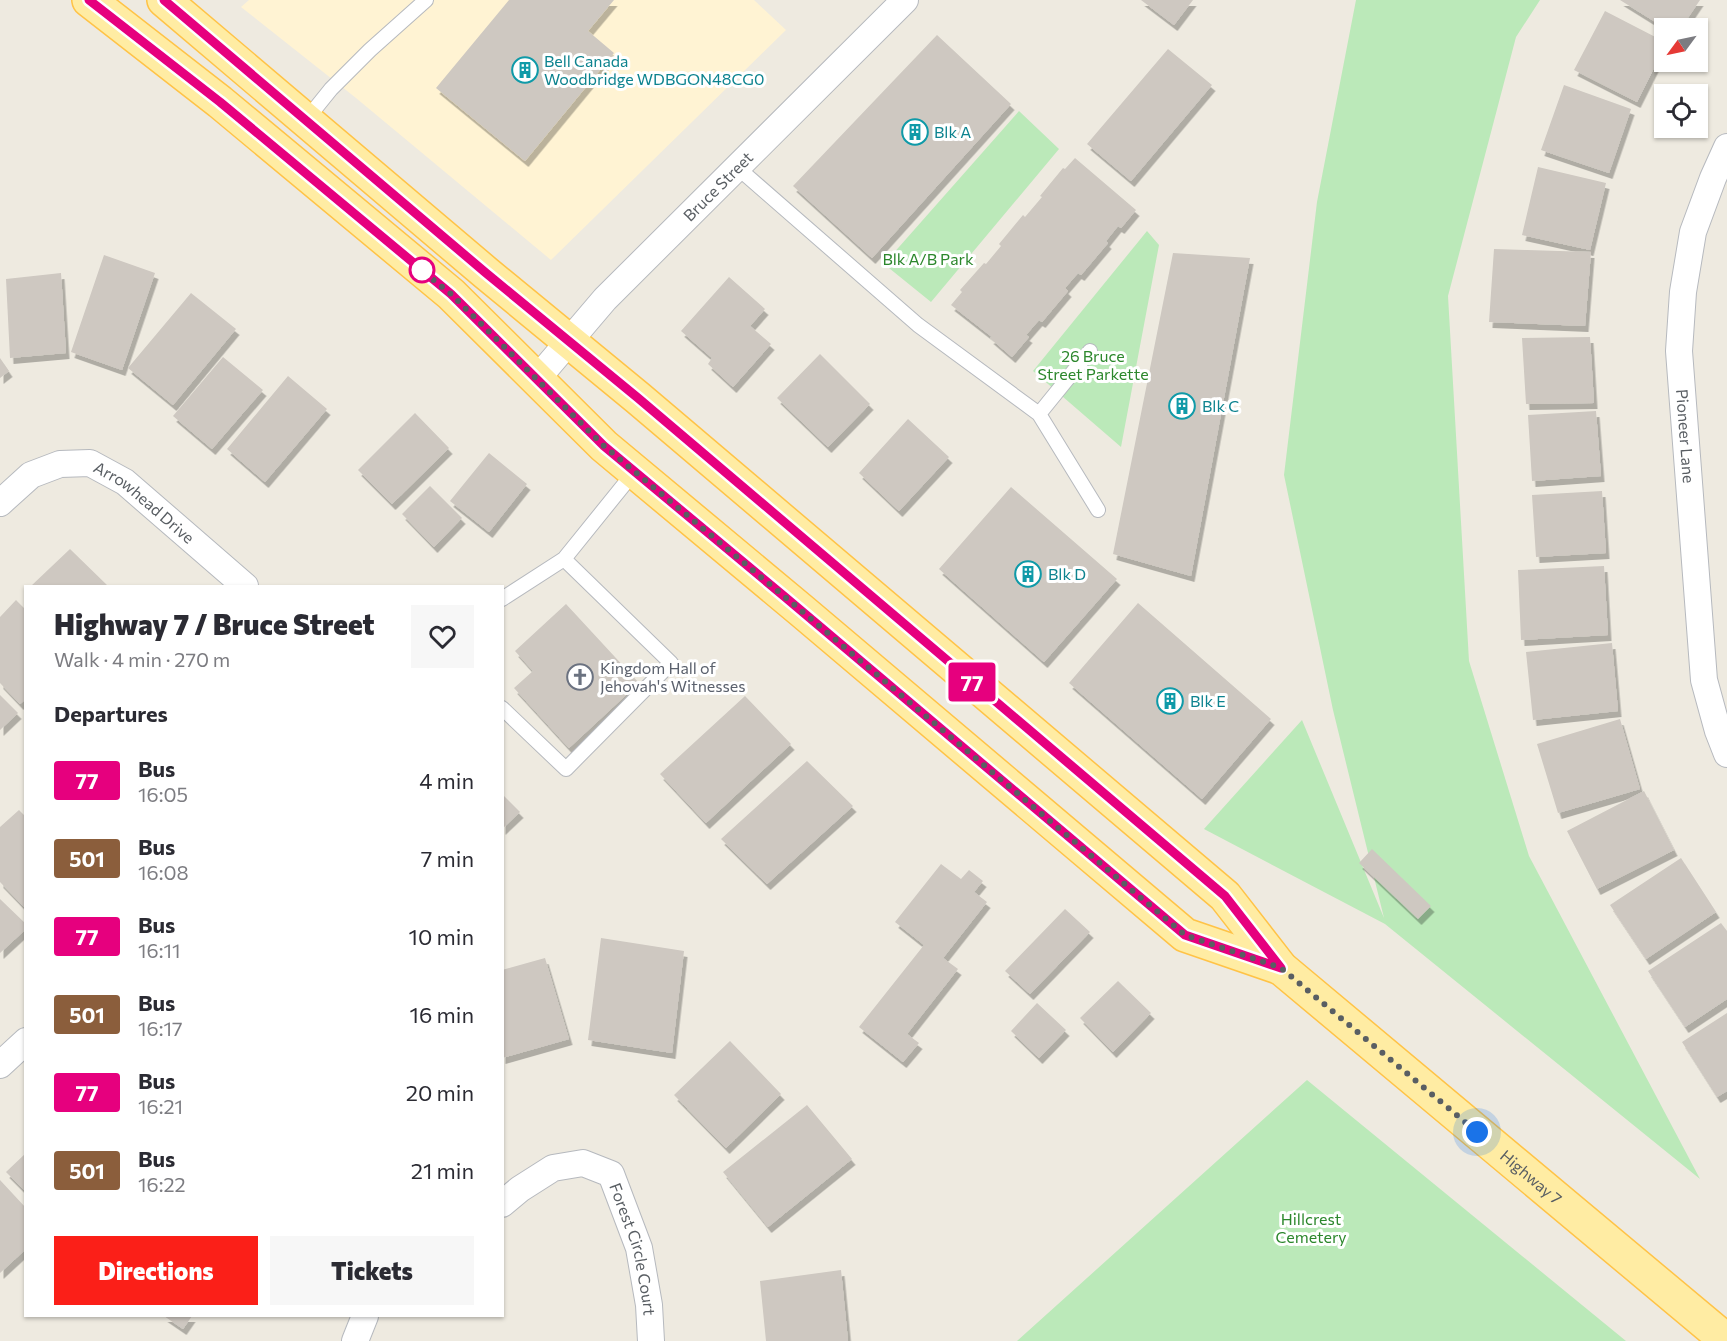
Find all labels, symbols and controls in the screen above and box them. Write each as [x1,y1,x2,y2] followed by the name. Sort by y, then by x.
[1654,18,1708,72] north arrow
[1654,18,1708,138] map controls
[544,51,765,88] place label: Bell Canada Woodbridge WDBGON48CG0
[510,55,540,85] building icon: Bell Canada Woodbridge WDBGON48CG0
[1654,84,1708,138] button: locate
[900,117,930,147] building icon: Blk A
[934,122,971,141] place label: Blk A
[679,147,757,225] street label: Bruce Street
[882,249,974,268] park label: Blk A/B Park
[409,257,435,283] unlabelled marker
[1037,346,1149,383] park label: 26 Bruce Street Parkette
[1673,388,1699,484] street label: Pioneer Lane
[1167,391,1197,421] building icon: Blk C
[1202,396,1239,415] place label: Blk C
[91,457,199,547] street label: Arrowhead Drive
[1013,559,1043,589] building icon: Blk D
[1048,564,1086,583] place label: Blk D
[411,605,474,668] button: heart
[54,607,375,641] text: Highway 7 / Bruce Street
[54,647,230,671] text: Walk · 4 min · 270 m
[600,658,746,695] place label: Kingdom Hall of Jehovah's Witnesses
[565,662,595,692] church icon: Kingdom Hall of Jehovah's Witnesses
[945,662,999,702] line badge: 77
[960,670,984,695] text: 77
[1155,686,1185,716] building icon: Blk E
[1190,691,1226,710] place label: Blk E
[54,700,168,727] text: Departures
[138,755,175,782] text: Bus
[419,767,474,794] text: 4 min
[75,768,99,793] text: 77
[138,782,188,806] text: 16:05
[138,833,175,860] text: Bus
[421,845,474,872] text: 7 min
[69,846,105,871] text: 501
[138,860,189,884] text: 16:08
[138,911,175,938] text: Bus
[409,923,474,950] text: 10 min
[75,924,99,949] text: 77
[138,938,181,962] text: 16:11
[138,989,175,1016] text: Bus
[410,1001,474,1028] text: 16 min
[69,1002,105,1027] text: 501
[138,1016,183,1040] text: 16:17
[138,1067,175,1094] text: Bus
[406,1079,474,1106] text: 20 min
[75,1080,99,1105] text: 77
[138,1094,183,1118] text: 16:21
[1462,1117,1492,1147] your location
[138,1145,175,1172] text: Bus
[1497,1146,1566,1208] street label: Highway 7
[411,1157,474,1184] text: 21 min
[69,1158,105,1183] text: 501
[138,1172,186,1196] text: 16:22
[606,1180,660,1316] street label: Forest Circle Court
[1275,1209,1347,1246] park label: Hillcrest Cemetery
[54,1236,258,1305] button: Directions
[270,1236,474,1305] button: Tickets

